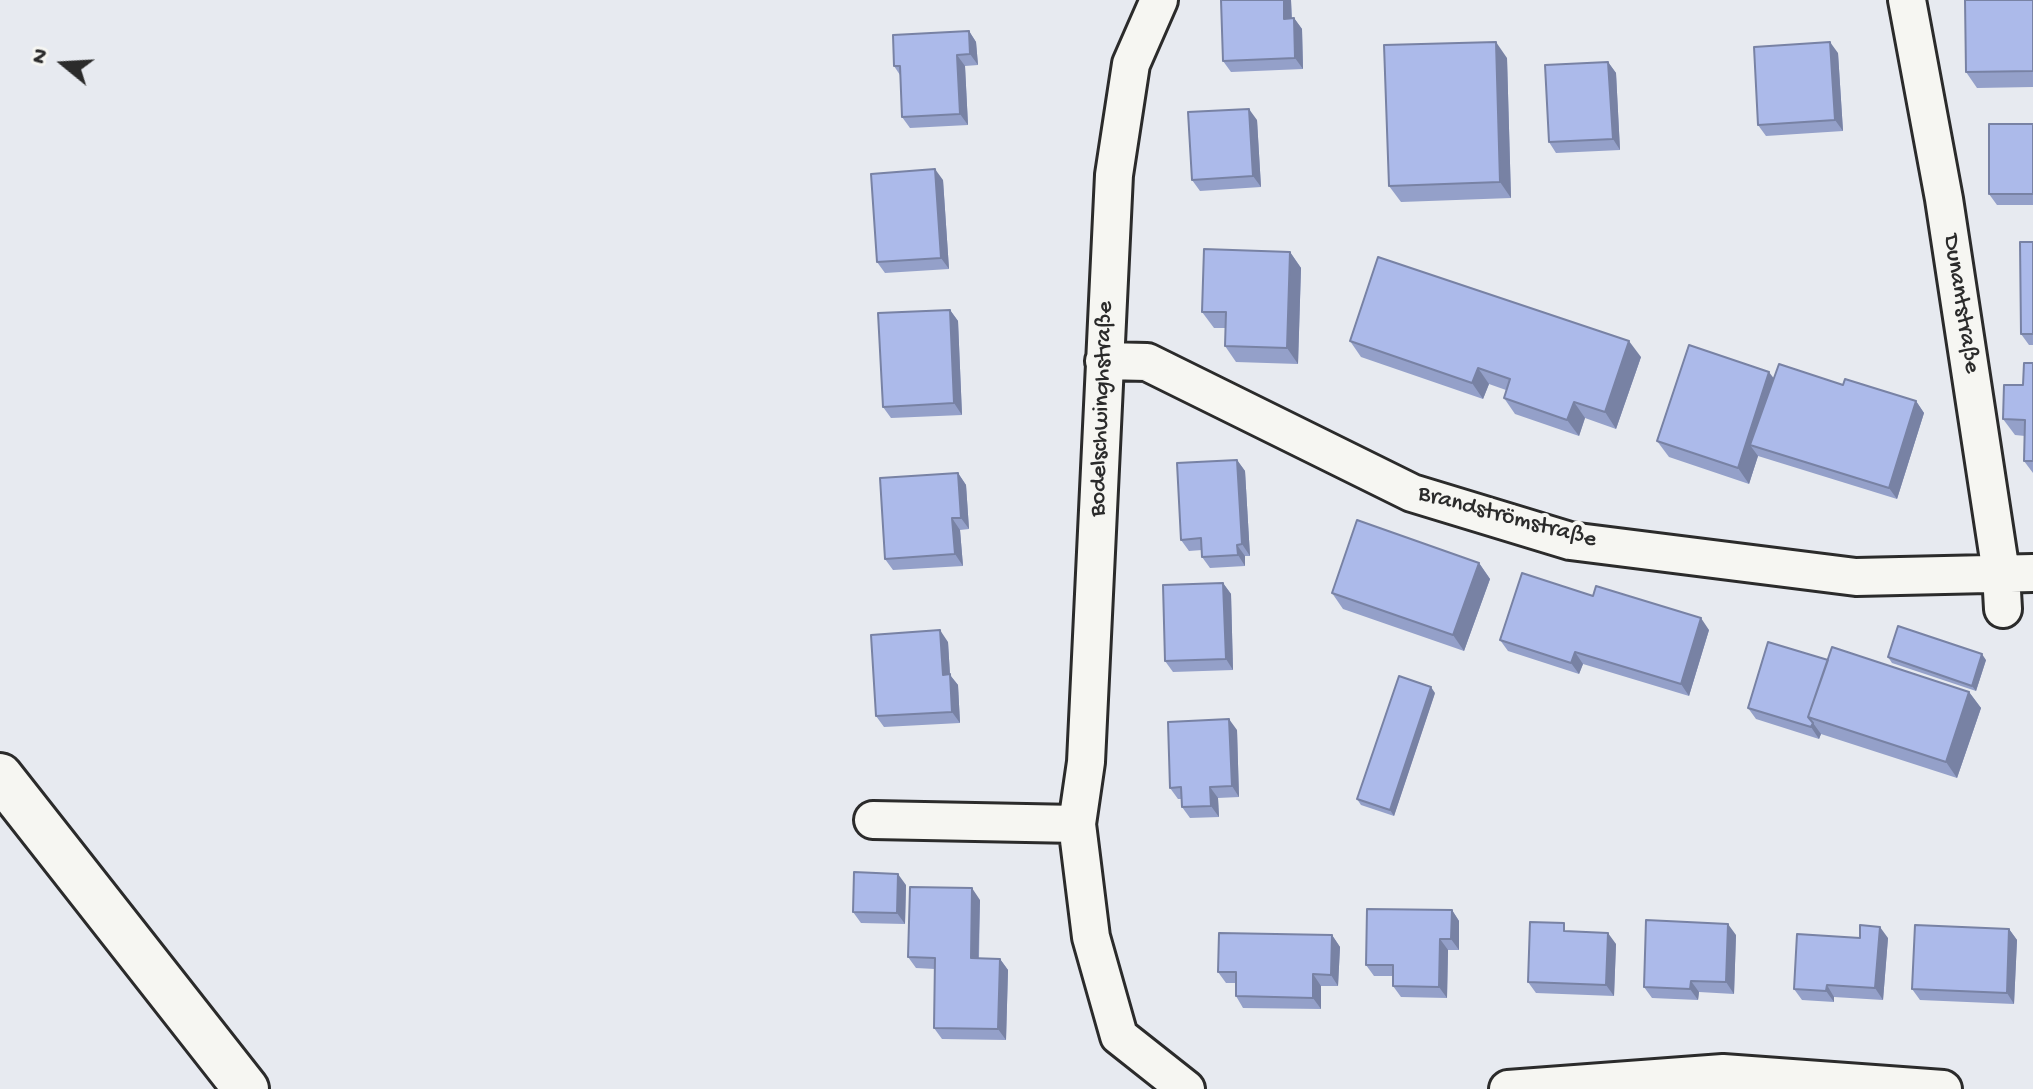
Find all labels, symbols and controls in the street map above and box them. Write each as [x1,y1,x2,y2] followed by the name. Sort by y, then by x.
[24,24,104,104] north arrow
[27,46,56,67] text: N
[1935,232,1985,376] street label: Dunantstraße
[1085,301,1121,517] street label: Bodelschwinghstraße
[1415,480,1599,556] street label: Brandströmstraße

